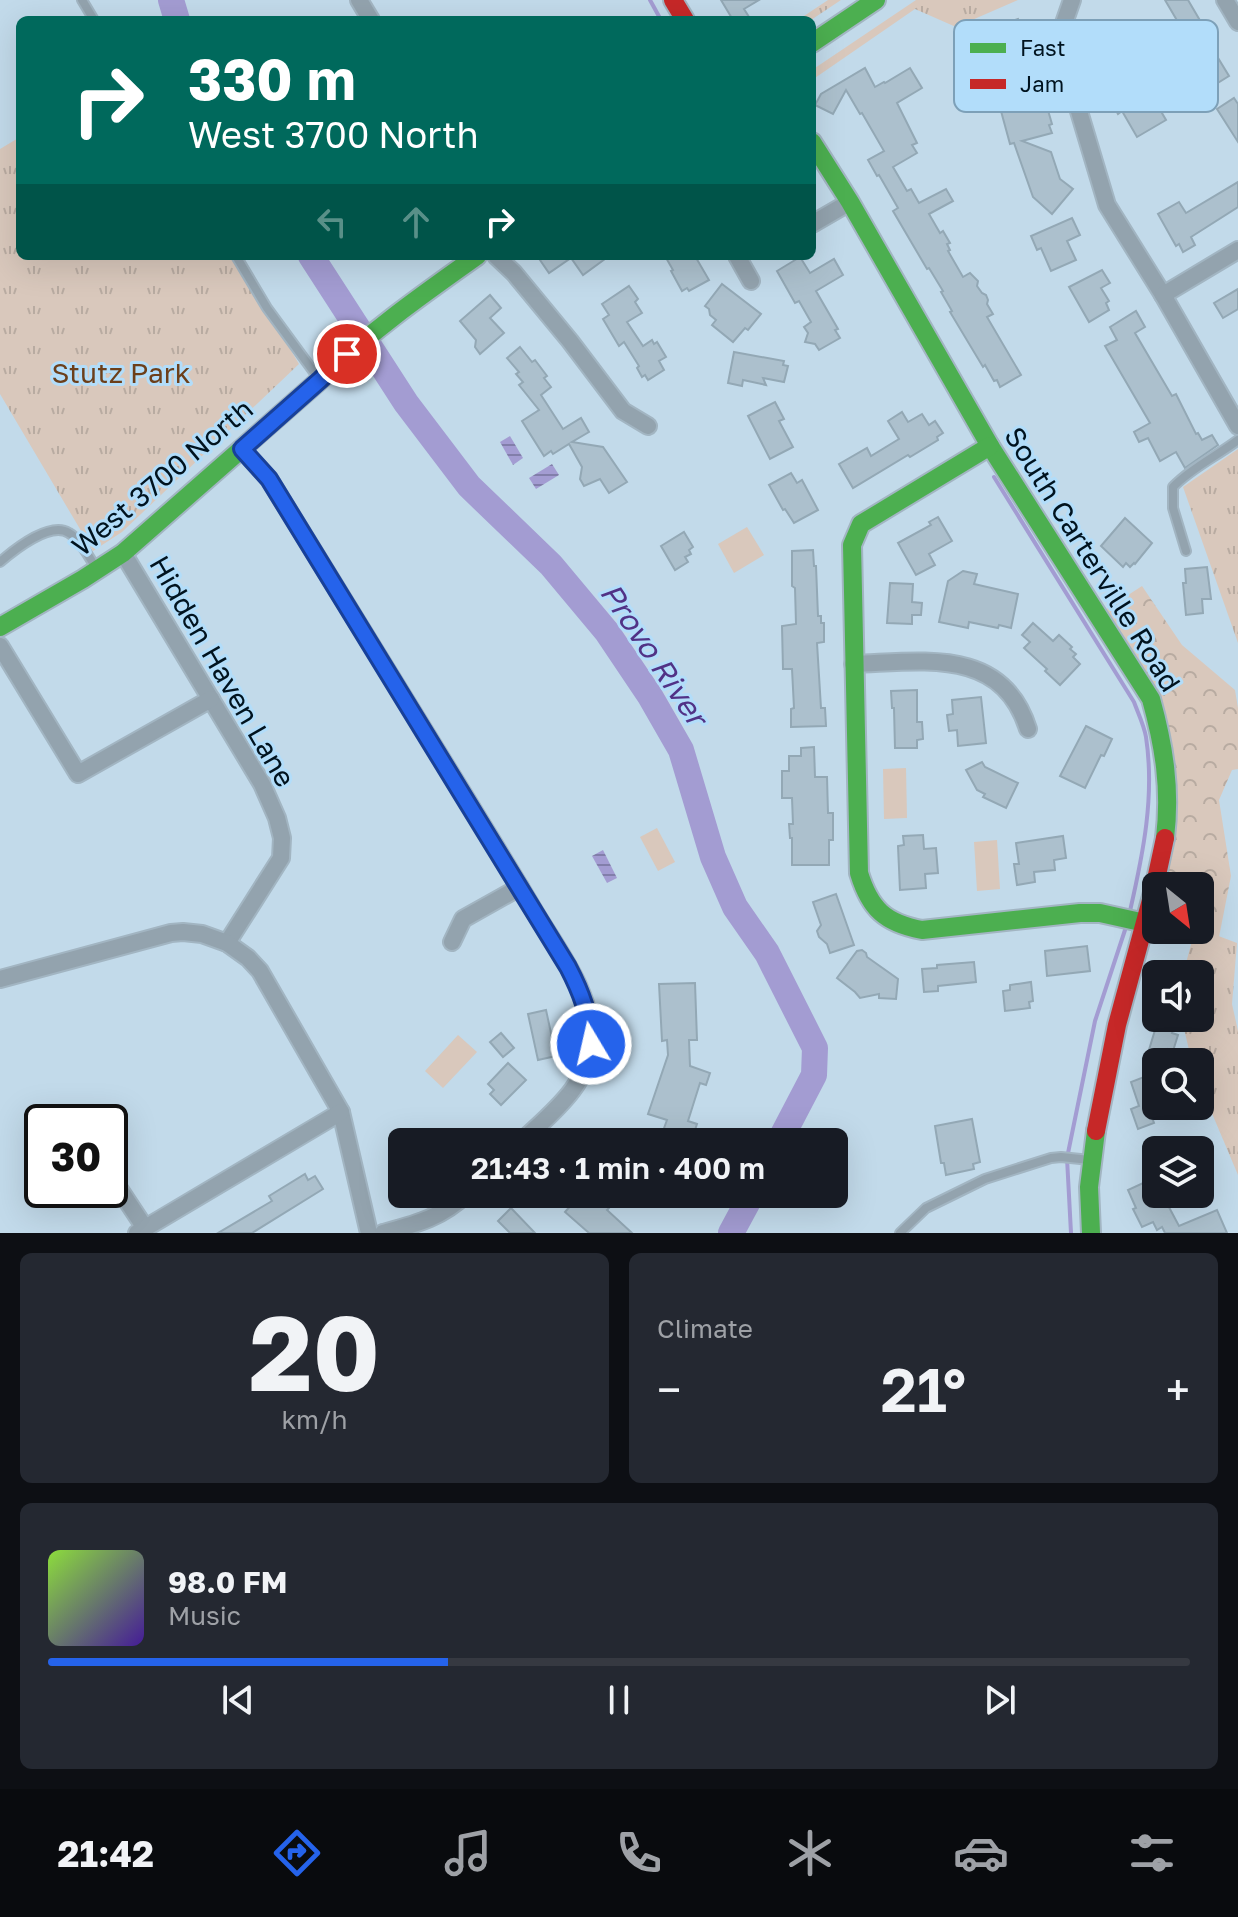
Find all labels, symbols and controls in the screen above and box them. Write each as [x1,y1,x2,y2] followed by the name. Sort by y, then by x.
[954,20,1218,112] legend
[1020,34,1066,61] text: Fast
[188,45,356,112] text: 330 m
[56,48,160,152] icon: right
[1020,70,1064,97] text: Jam
[188,113,479,156] text: West 3700 North
[310,200,354,244] icon: left
[394,200,438,244] icon: ahead
[478,200,522,244] icon: right
[313,320,381,388] pin
[325,332,369,376] icon: arrive
[51,356,191,389] park label: Stutz Park
[65,392,259,562] street label: West 3700 North
[998,421,1188,697] street label: South Carterville Road
[143,550,303,792] street label: Hidden Haven Lane
[593,576,717,736] water label: Provo River
[1142,872,1214,944] north arrow
[1142,872,1214,1208] map controls
[1142,960,1214,1032] button: sound
[549,1002,633,1086] position arrow
[1142,1048,1214,1120] button: search
[24,1104,128,1208] speed limit sign: 30
[1142,1136,1214,1208] button: layers
[471,1150,765,1186] text: 21:43 · 1 min · 400 m
[249,1289,380,1414] text: 20
[657,1313,753,1344] text: Climate
[881,1353,966,1425] text: 21°
[657,1363,681,1416] text: −
[1166,1363,1190,1416] text: +
[281,1404,348,1435] text: km/h
[168,1564,287,1600] text: 98.0 FM
[168,1600,241,1631] text: Music
[216,1678,260,1722] icon: previous
[597,1678,641,1722] icon: pause
[978,1678,1022,1722] icon: next
[269,1825,325,1881] icon: directions
[440,1825,496,1881] icon: music
[611,1825,667,1881] icon: phone
[782,1825,838,1881] icon: climate
[953,1825,1009,1881] icon: car
[1124,1825,1180,1881] icon: filters
[58,1832,154,1875] text: 21:42

